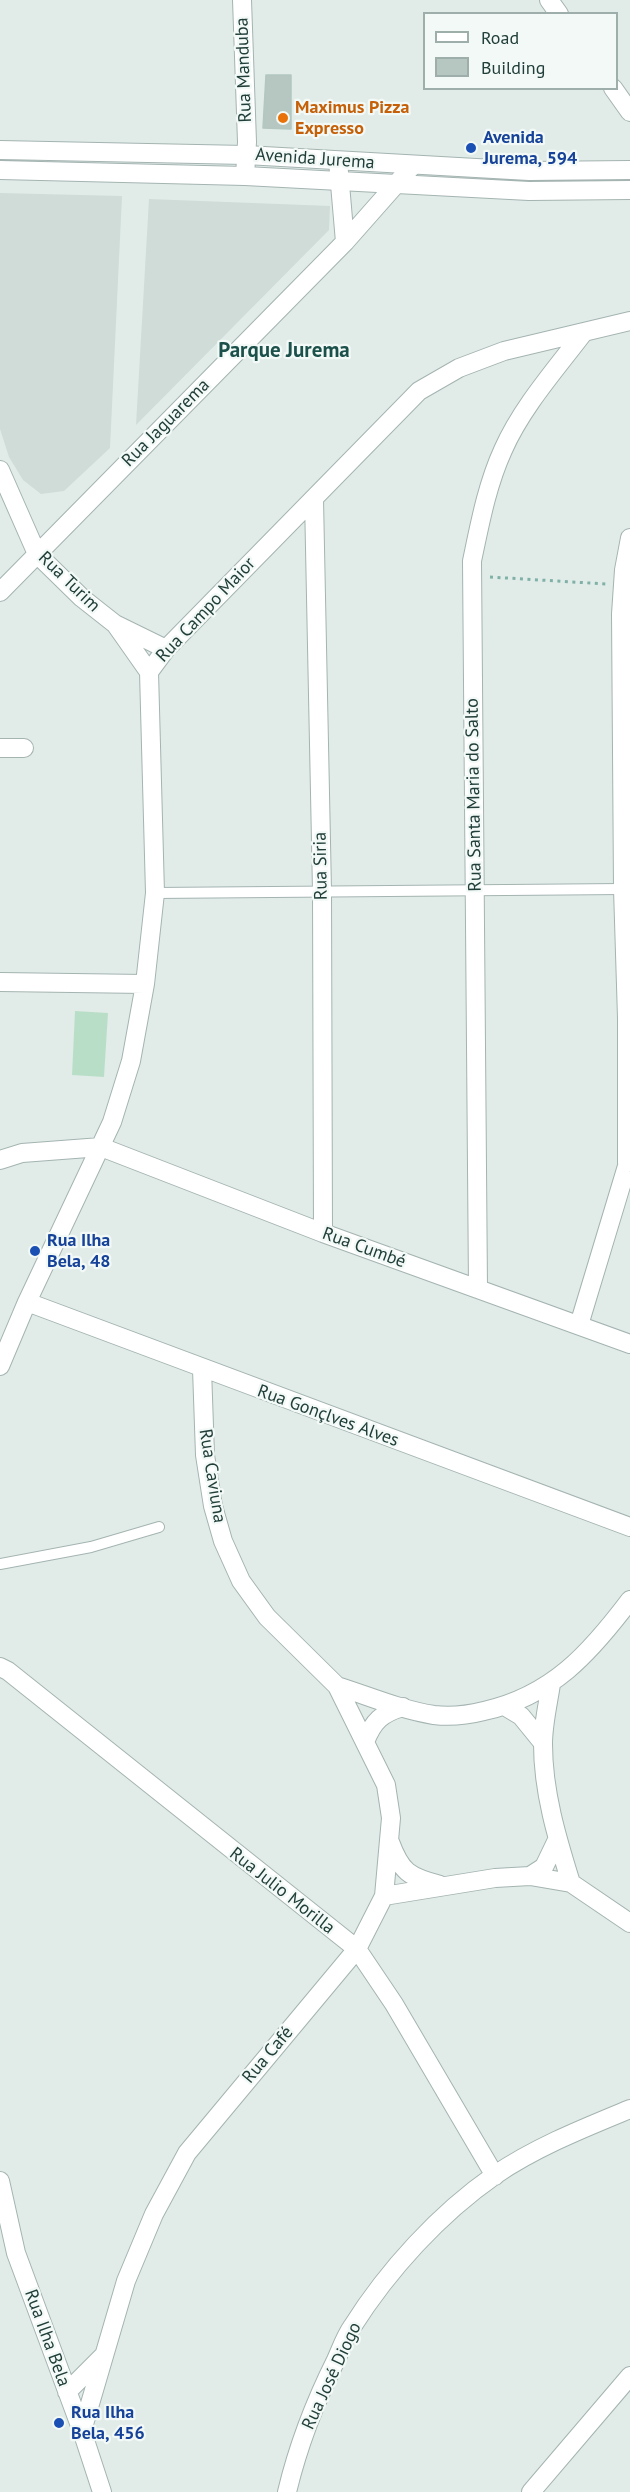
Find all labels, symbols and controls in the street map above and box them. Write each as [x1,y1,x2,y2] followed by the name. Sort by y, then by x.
[423,12,618,90] legend
[231,17,257,123] street label: Rua Manduba
[481,26,519,49] text: Road
[481,56,545,79] text: Building
[295,97,409,140] place label: Maximus Pizza Expresso
[276,111,290,125] marker: Maximus Pizza Expresso
[483,127,577,170] place label: Avenida Jurema, 594
[464,141,478,155] marker: Avenida Jurema, 594
[255,144,375,174] street label: Avenida Jurema
[218,338,350,364] district label: Parque Jurema
[118,375,214,471] street label: Rua Jaguarema
[34,547,104,617] street label: Rua Turim
[152,553,260,667] street label: Rua Campo Maior
[462,698,486,892] street label: Rua Santa Maria do Salto
[310,832,332,900] street label: Rua Siria
[319,1223,409,1273] street label: Rua Cumbé
[47,1230,111,1272] place label: Rua Ilha Bela, 48
[28,1244,42,1258] marker: Rua Ilha Bela, 48
[254,1380,402,1452] street label: Rua Gonçlves Alves
[194,1427,230,1525] street label: Rua Caviuna
[225,1843,339,1939] street label: Rua Julio Morilla
[238,2022,298,2088] street label: Rua Café
[19,2286,75,2390] street label: Rua Ilha Bela
[298,2319,366,2433] street label: Rua José Diogo
[71,2402,145,2444] place label: Rua Ilha Bela, 456
[52,2416,66,2430] marker: Rua Ilha Bela, 456

